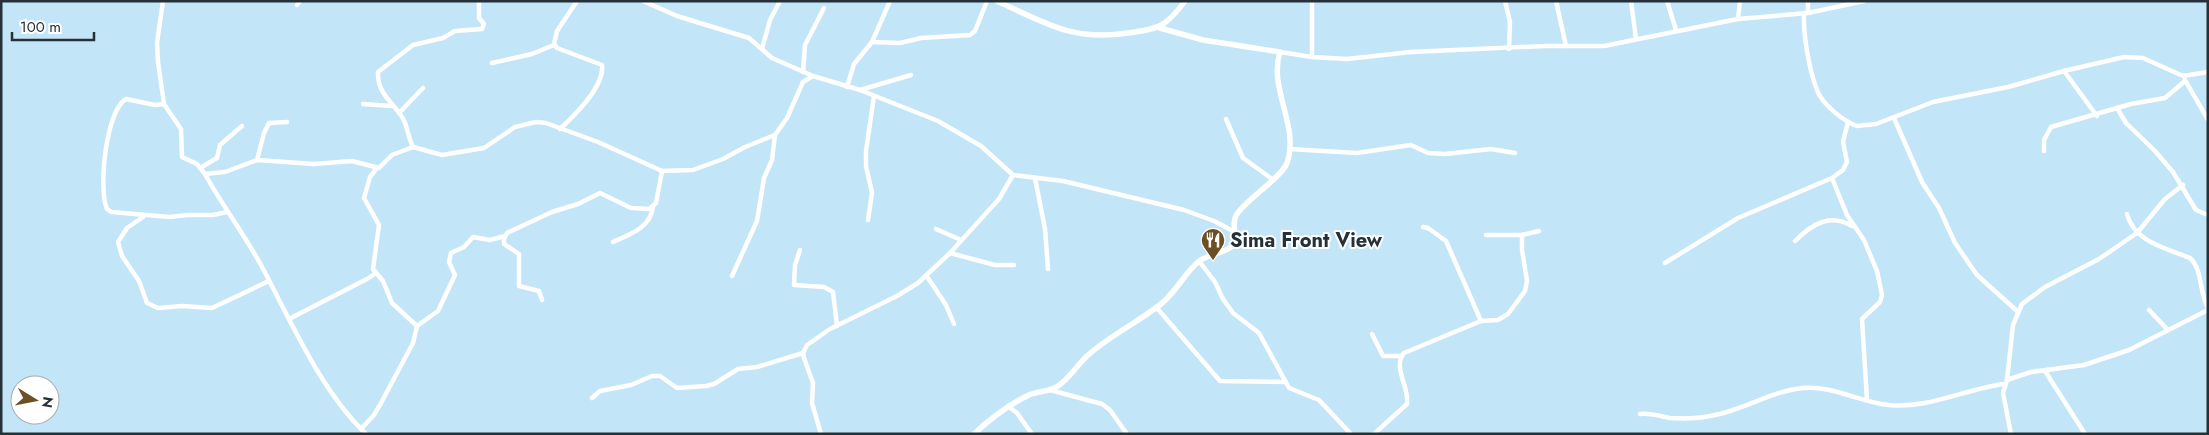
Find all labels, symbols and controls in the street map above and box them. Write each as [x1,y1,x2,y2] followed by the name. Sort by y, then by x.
[12,10,95,42] scale bar
[20,16,61,38] text: 100 m
[1230,226,1383,255] place label: Sima Front View
[1200,227,1226,261] restaurant icon: Sima Front View
[10,375,60,425] north arrow
[37,395,59,409] text: N

